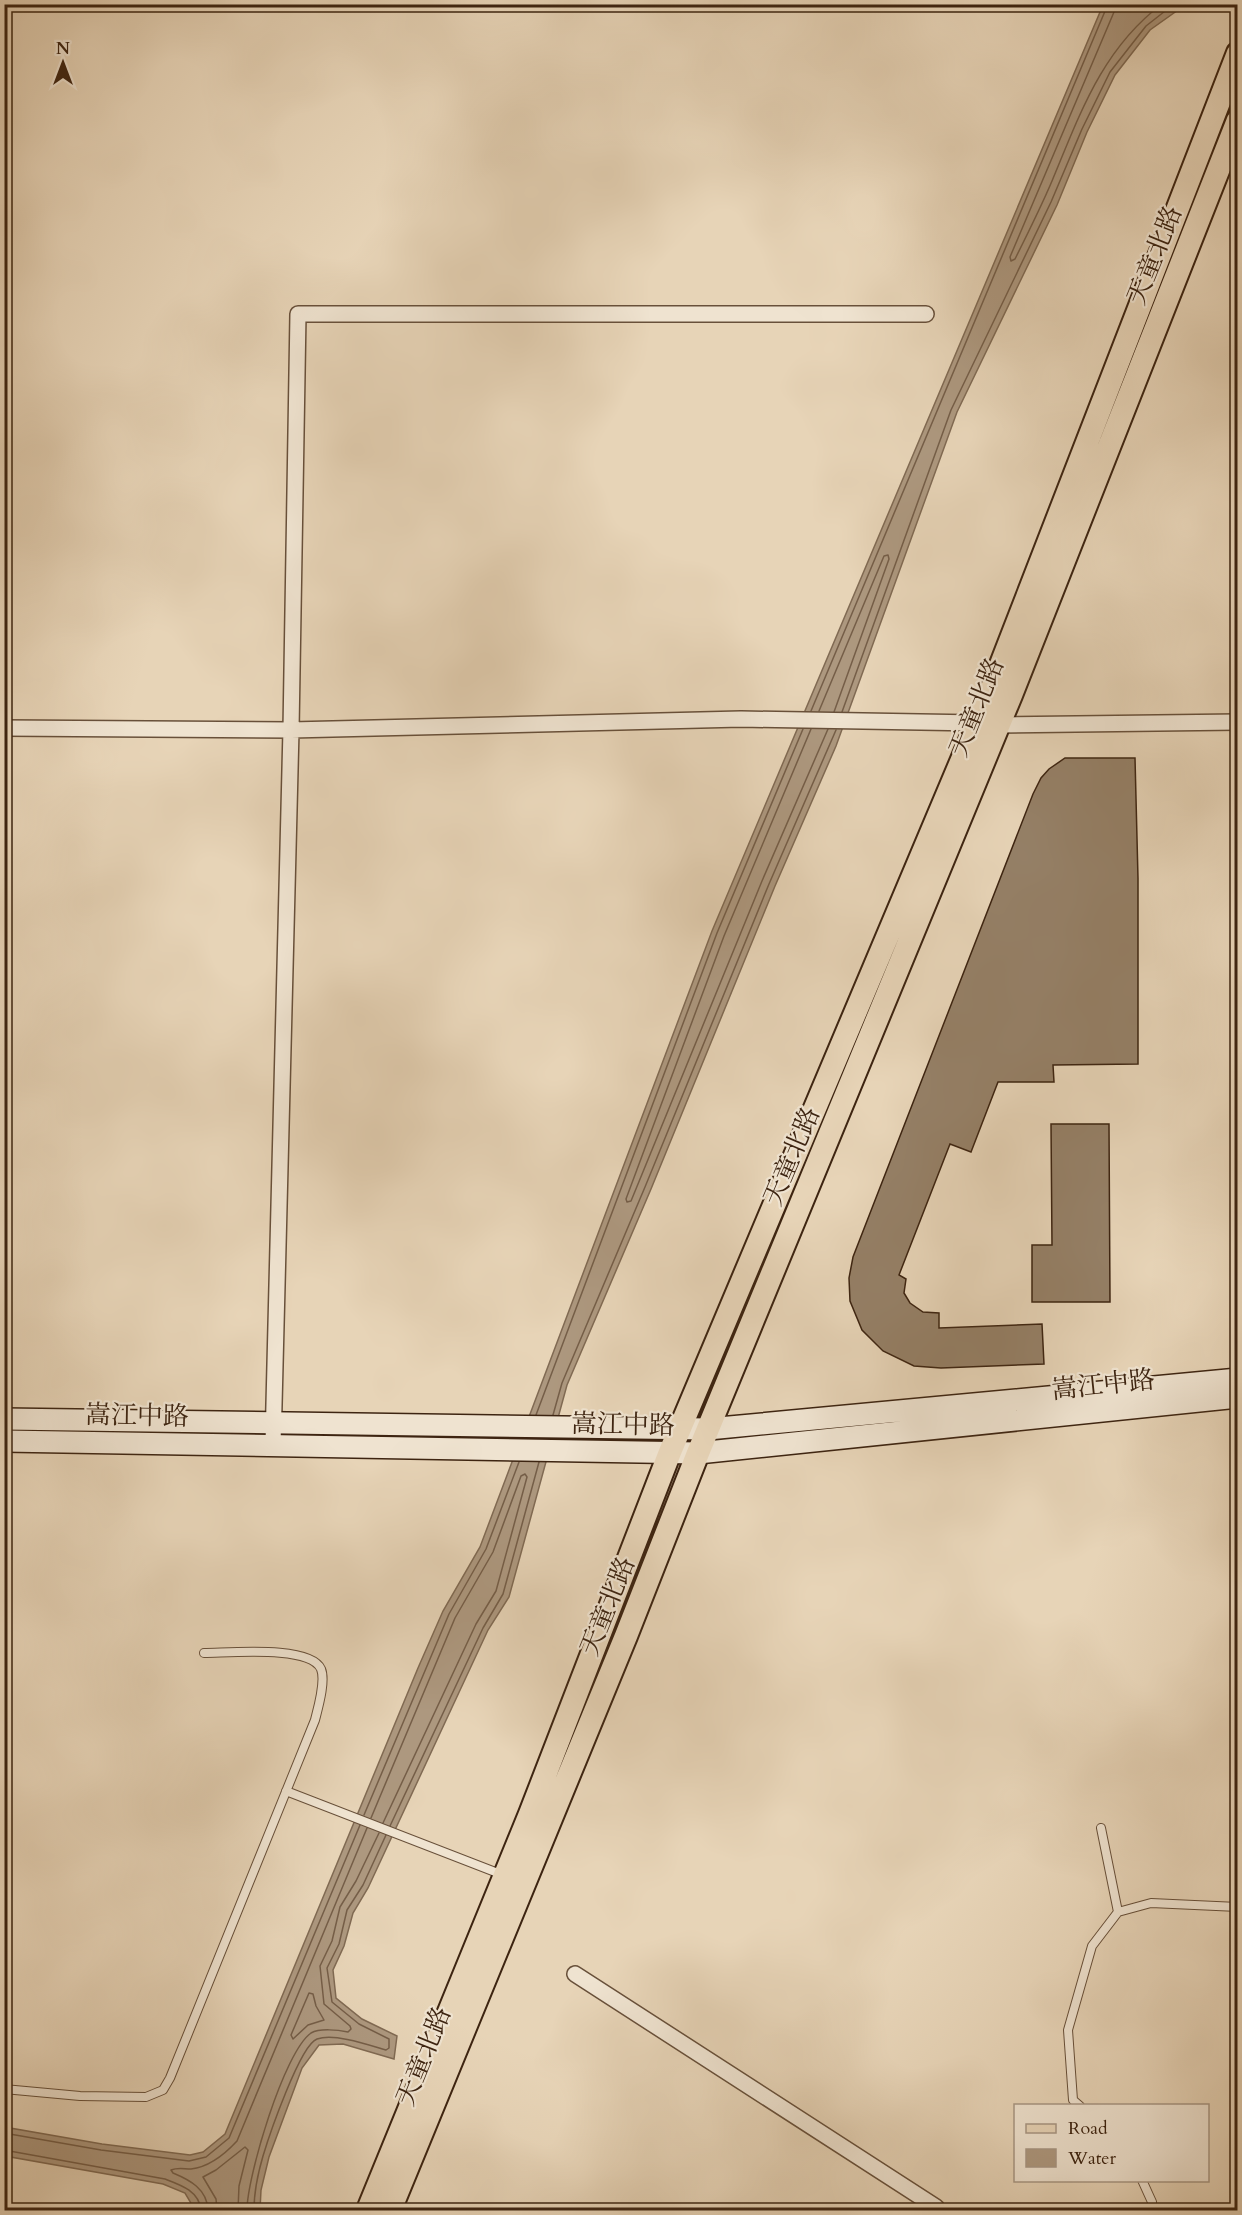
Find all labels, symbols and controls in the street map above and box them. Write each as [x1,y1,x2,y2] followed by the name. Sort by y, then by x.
[33,33,93,93] north arrow
[56,38,70,60] text: N
[1119,200,1190,310] street label: 天童北路
[941,652,1012,762] street label: 天童北路
[755,1101,828,1211] street label: 天童北路
[1050,1362,1157,1407] street label: 嵩江中路
[85,1397,189,1434] street label: 嵩江中路
[571,1406,675,1443] street label: 嵩江中路
[572,1551,643,1661] street label: 天童北路
[388,2001,459,2111] street label: 天童北路
[1014,2104,1209,2182] legend
[1068,2116,1108,2141] text: Road
[1067,2146,1117,2171] text: Water

